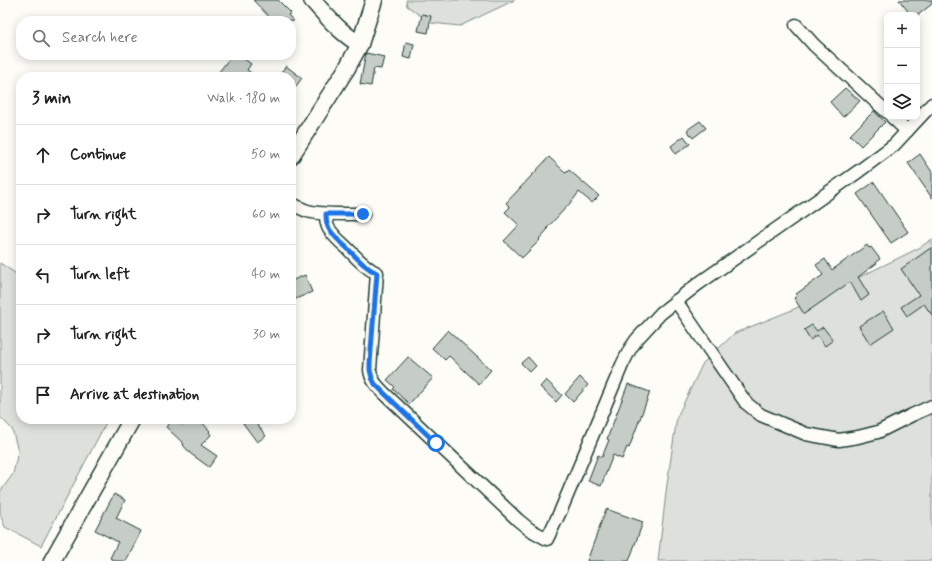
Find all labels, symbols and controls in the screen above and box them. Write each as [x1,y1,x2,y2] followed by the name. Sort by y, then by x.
[884,12,920,120] map controls
[884,12,920,48] button: +
[16,16,296,60] search box
[30,27,52,49] icon: search
[62,28,138,48] text: Search here
[884,48,920,84] button: −
[884,84,920,120] button: layers
[32,87,71,109] text: 3 min
[207,90,280,107] text: Walk · 180 m
[32,144,54,166] icon: ahead
[70,145,126,165] text: Continue
[251,146,280,163] text: 50 m
[32,204,54,226] icon: right
[70,205,137,225] text: Turn right
[354,205,372,223] route end
[252,206,280,223] text: 60 m
[32,264,54,286] icon: left
[70,265,130,285] text: Turn left
[251,266,280,283] text: 40 m
[32,324,54,346] icon: right
[70,325,137,345] text: Turn right
[253,326,280,343] text: 30 m
[32,384,54,406] icon: arrive
[70,385,199,405] text: Arrive at destination
[427,434,445,452] route start

